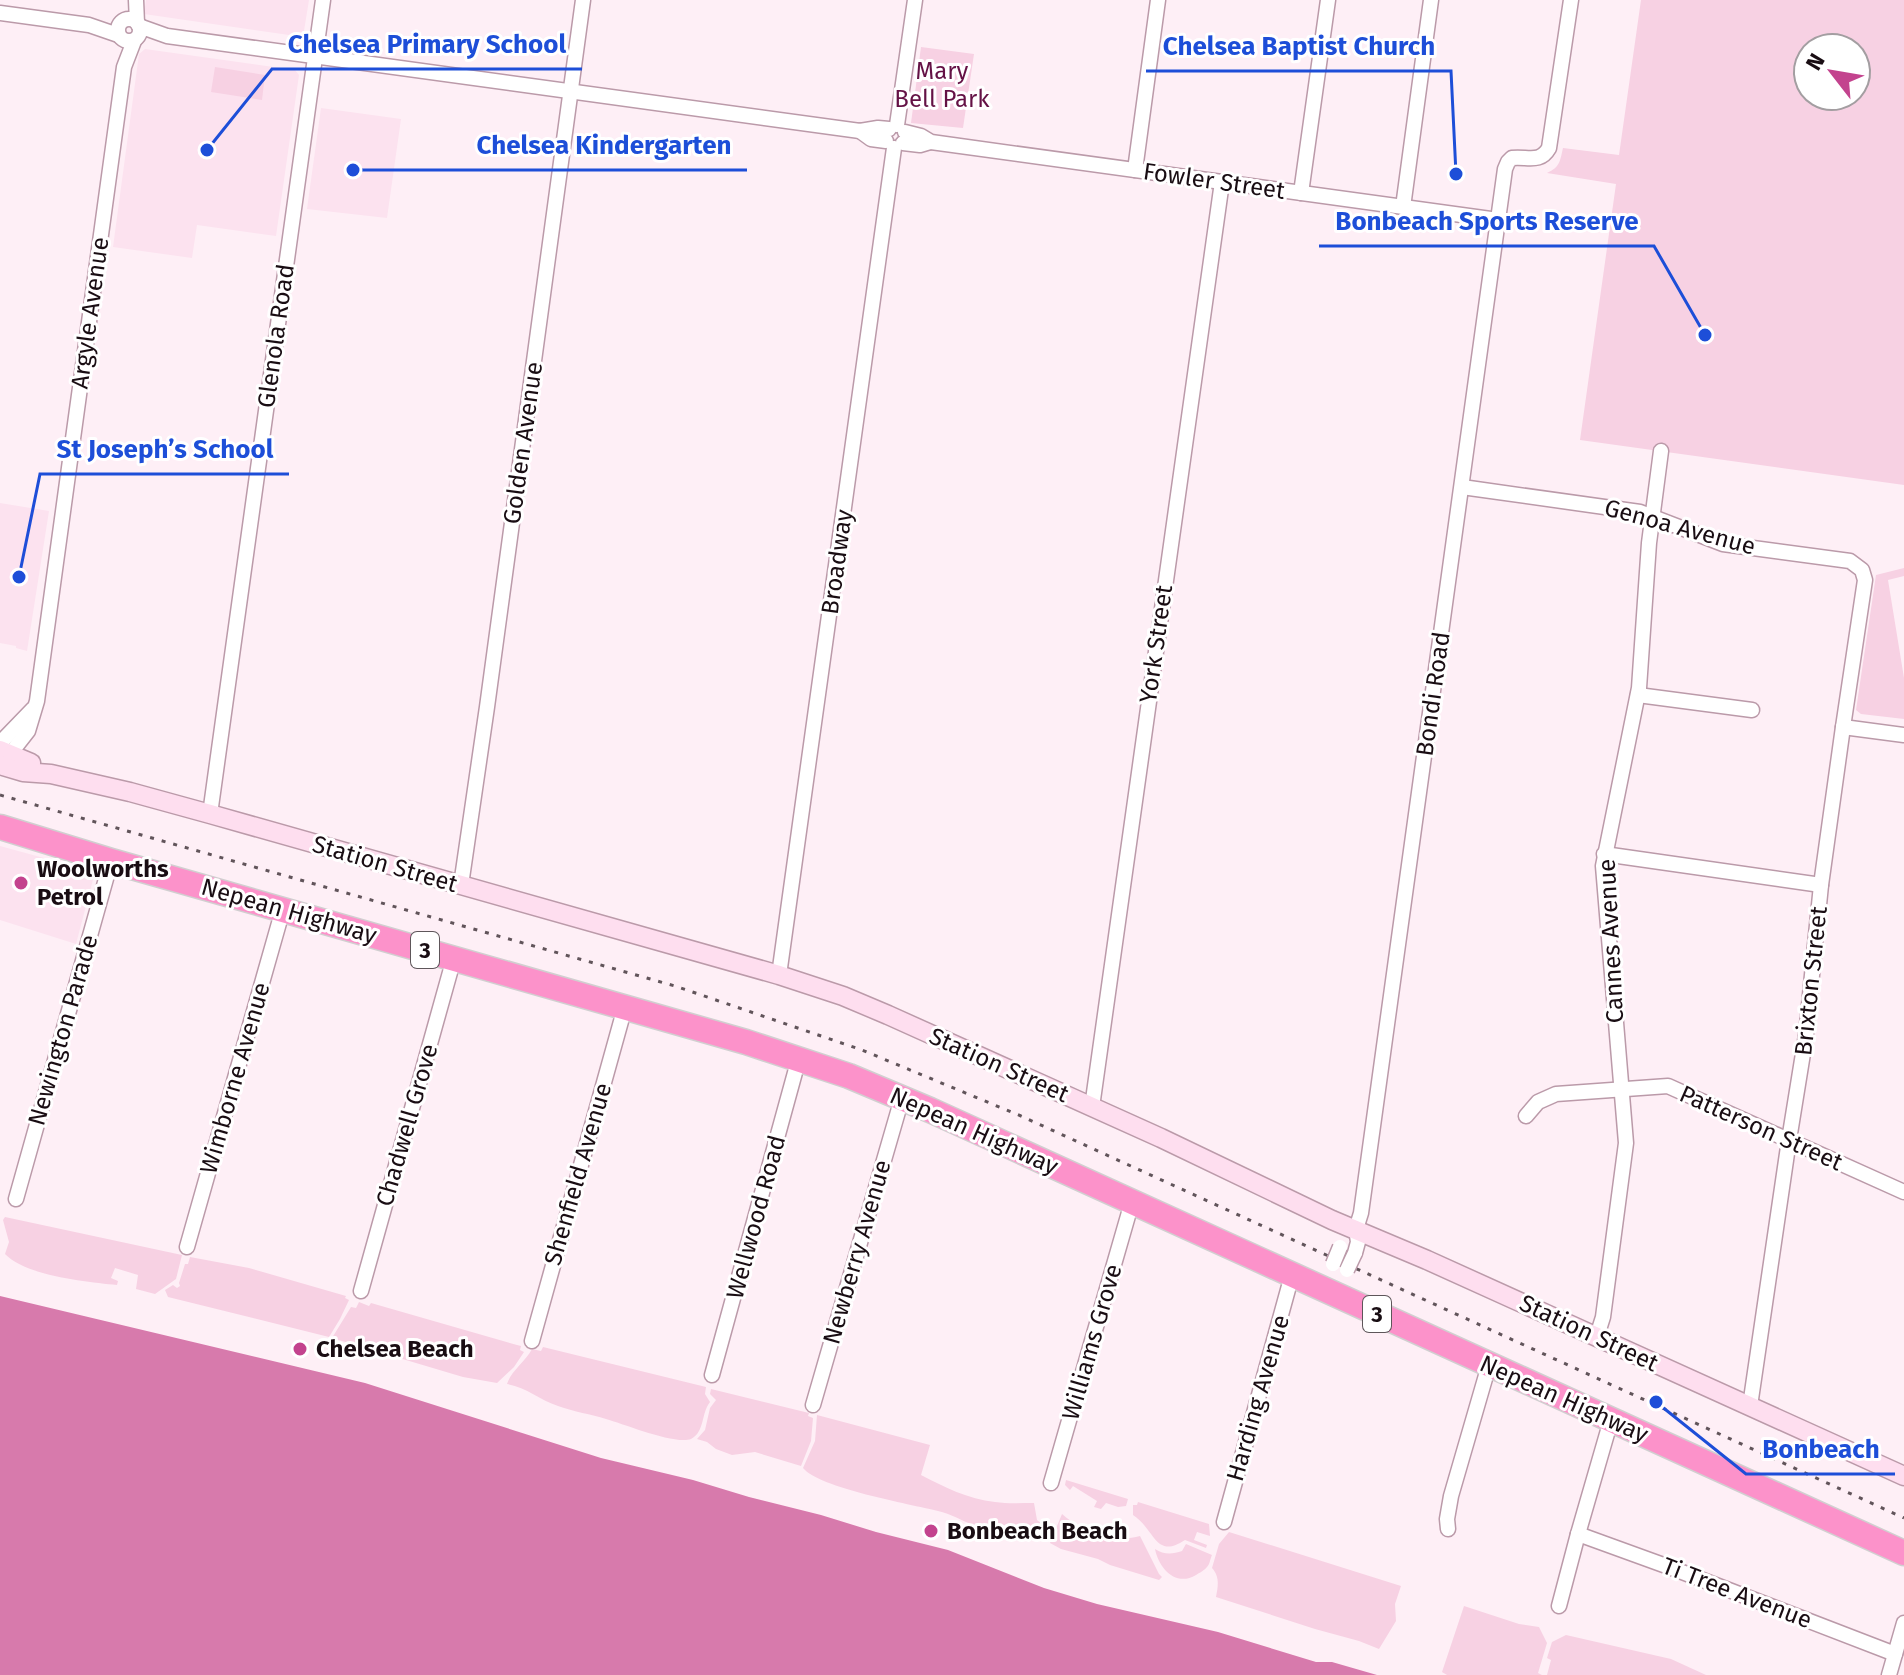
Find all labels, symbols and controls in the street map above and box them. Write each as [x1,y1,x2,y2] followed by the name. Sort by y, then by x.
[272,19,582,69] callout: Chelsea Primary School
[1146,21,1451,71] callout: Chelsea Baptist Church
[288,29,566,60] text: Chelsea Primary School
[1163,31,1435,62] text: Chelsea Baptist Church
[1792,32,1872,112] north arrow
[1800,49,1831,75] text: N
[894,57,990,113] park label: Mary Bell Park
[460,120,747,170] callout: Chelsea Kindergarten
[476,130,732,161] text: Chelsea Kindergarten
[1141,157,1287,205] street label: Fowler Street
[1319,196,1654,246] callout: Bonbeach Sports Reserve
[1335,206,1639,237] text: Bonbeach Sports Reserve
[65,235,115,391] street label: Argyle Avenue
[252,262,300,410] street label: Glenola Road
[498,360,548,526] street label: Golden Avenue
[40,424,289,474] callout: St Joseph’s School
[57,434,274,465] text: St Joseph’s School
[1601,493,1759,561] street label: Genoa Avenue
[816,508,858,616] street label: Broadway
[1134,583,1178,705] street label: York Street
[1410,630,1456,758] street label: Bondi Road
[309,830,461,898] street label: Station Street
[37,855,169,911] place label: Woolworths Petrol
[1593,858,1629,1024] street label: Cannes Avenue
[198,873,380,949] street label: Nepean Highway
[12,874,30,892] marker: Woolworths Petrol
[1789,905,1833,1057] street label: Brixton Street
[22,931,104,1129] street label: Newington Parade
[411,932,439,968] road number: 3
[194,979,276,1177] street label: Wimborne Avenue
[925,1022,1073,1108] street label: Station Street
[370,1040,444,1210] street label: Chadwell Grove
[539,1080,617,1268] street label: Shenfield Avenue
[1675,1080,1847,1177] street label: Patterson Street
[886,1081,1063,1181] street label: Nepean Highway
[721,1132,791,1302] street label: Wellwood Road
[817,1157,897,1347] street label: Newberry Avenue
[1056,1261,1128,1423] street label: Williams Grove
[1515,1289,1663,1377] street label: Station Street
[1363,1296,1391,1332] road number: 3
[1221,1312,1295,1484] street label: Harding Avenue
[316,1335,474,1363] place label: Chelsea Beach
[291,1340,309,1358] marker: Chelsea Beach
[1476,1349,1653,1449] street label: Nepean Highway
[1746,1424,1895,1474] callout: Bonbeach
[1762,1434,1880,1465] text: Bonbeach
[947,1517,1128,1545] place label: Bonbeach Beach
[922,1522,940,1540] marker: Bonbeach Beach
[1658,1552,1816,1634] street label: Ti Tree Avenue

